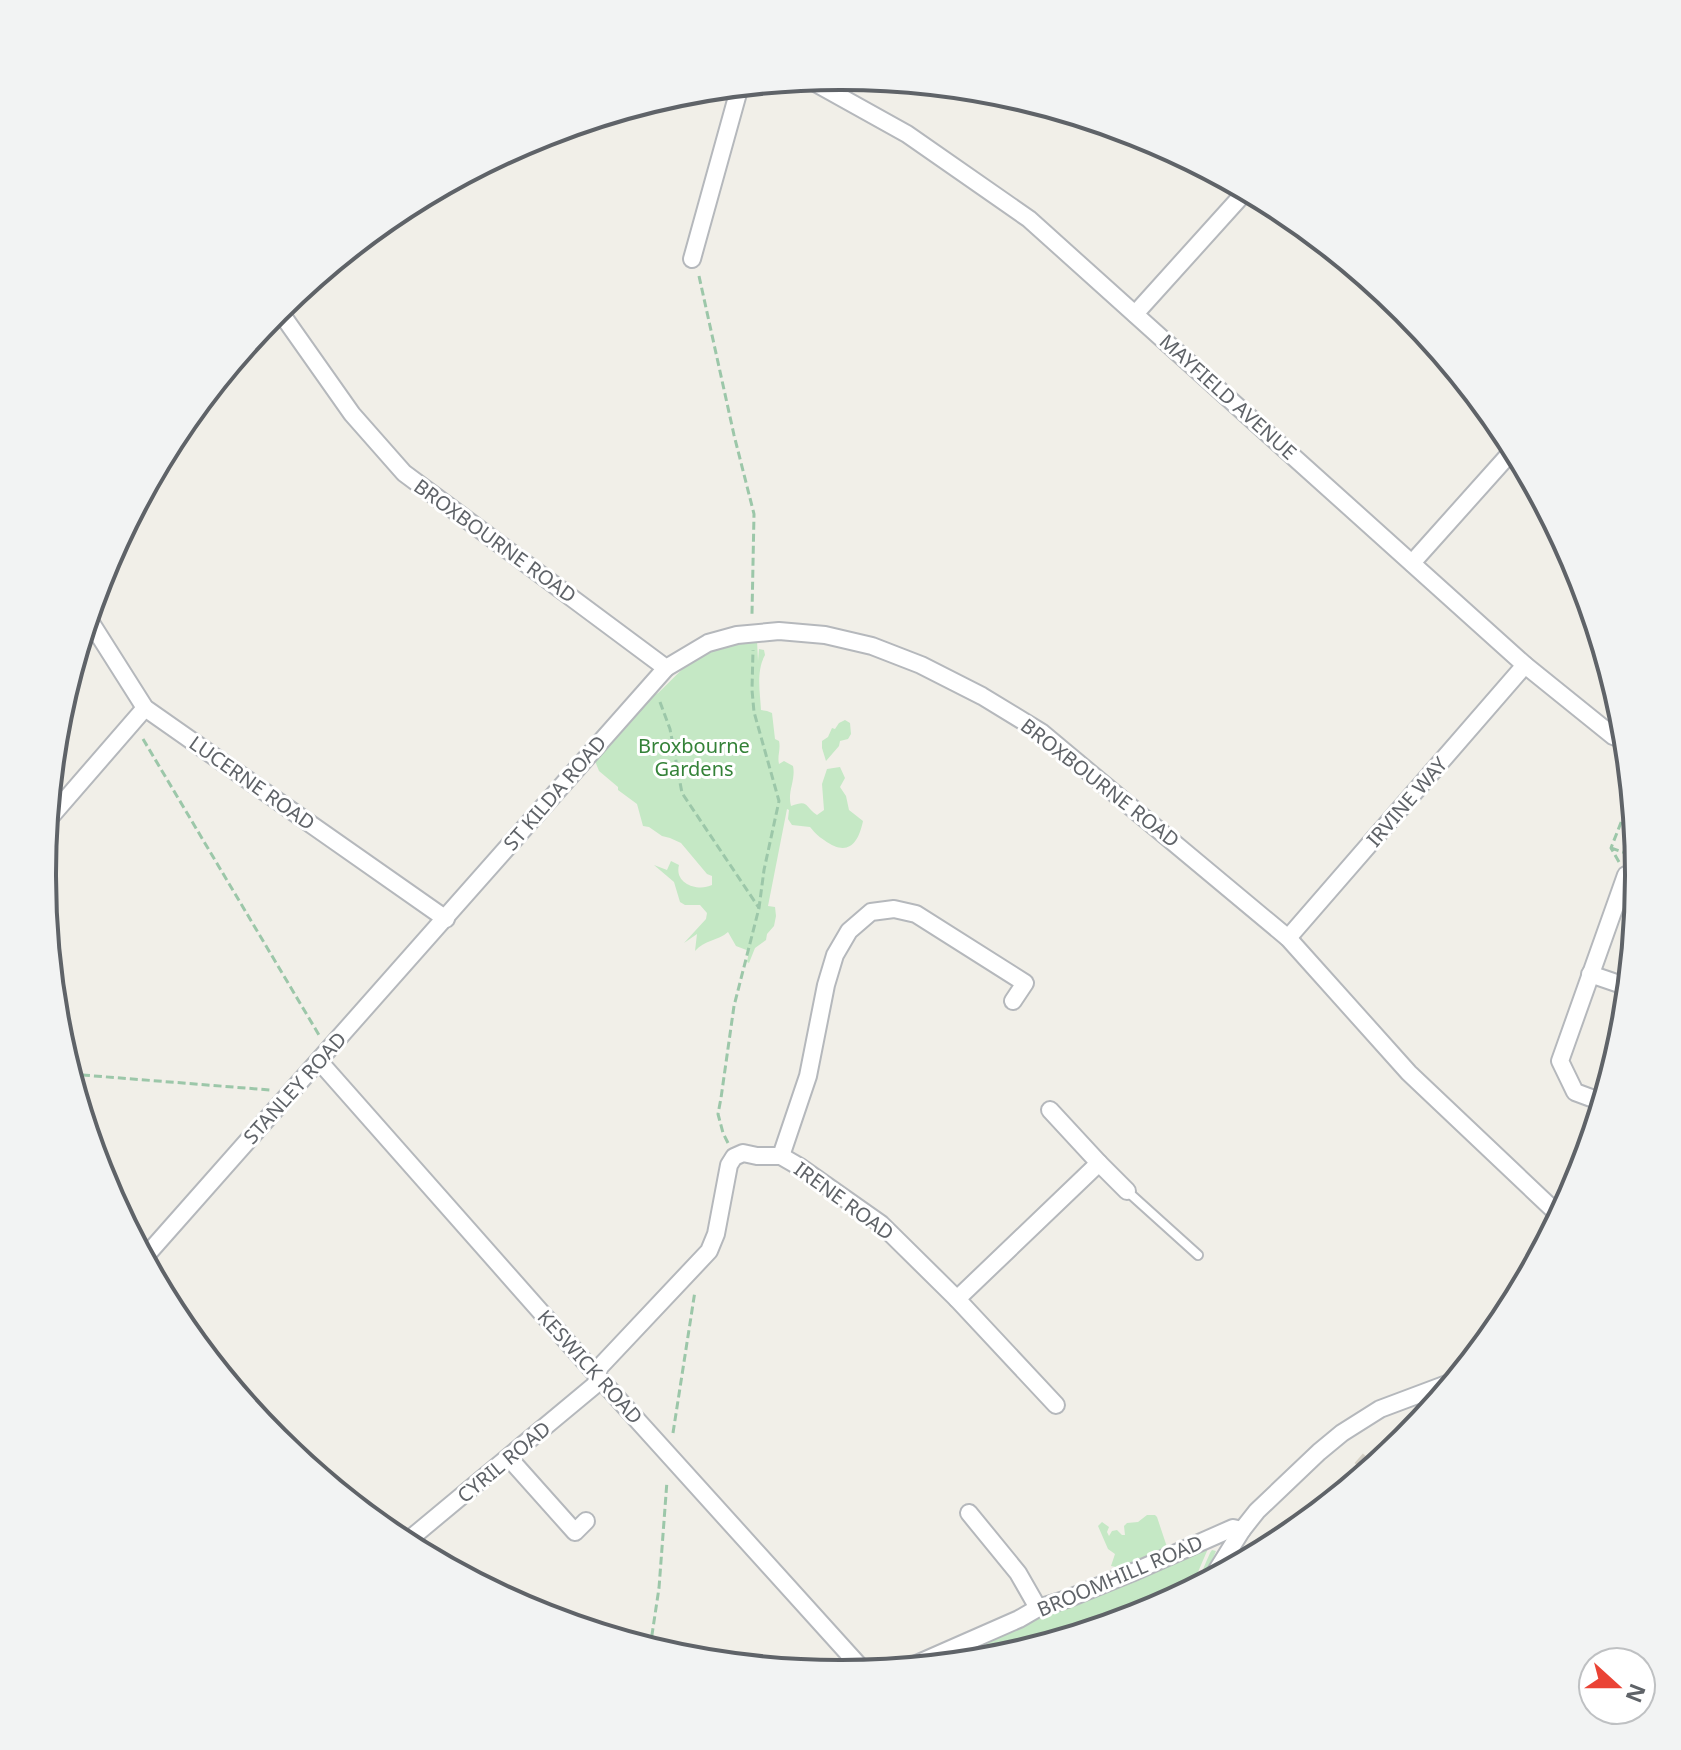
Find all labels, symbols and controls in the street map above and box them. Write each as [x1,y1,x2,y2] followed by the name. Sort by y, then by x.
[1154,328,1303,465] street label: MAYFIELD AVENUE
[409,472,582,609] street label: BROXBOURNE ROAD
[1015,712,1185,853] street label: BROXBOURNE ROAD
[184,729,321,836] street label: LUCERNE ROAD
[497,729,612,856] street label: ST KILDA ROAD
[638,732,750,782] park label: Broxbourne Gardens
[1360,751,1453,852] street label: IRVINE WAY
[237,1026,352,1149] street label: STANLEY ROAD
[789,1155,900,1246] street label: IRENE ROAD
[532,1304,649,1430] street label: KESWICK ROAD
[451,1415,556,1509] street label: CYRIL ROAD
[1033,1528,1207,1623] street label: BROOMHILL ROAD
[1577,1646,1657,1726] north arrow
[1619,1680,1654,1707] text: N

